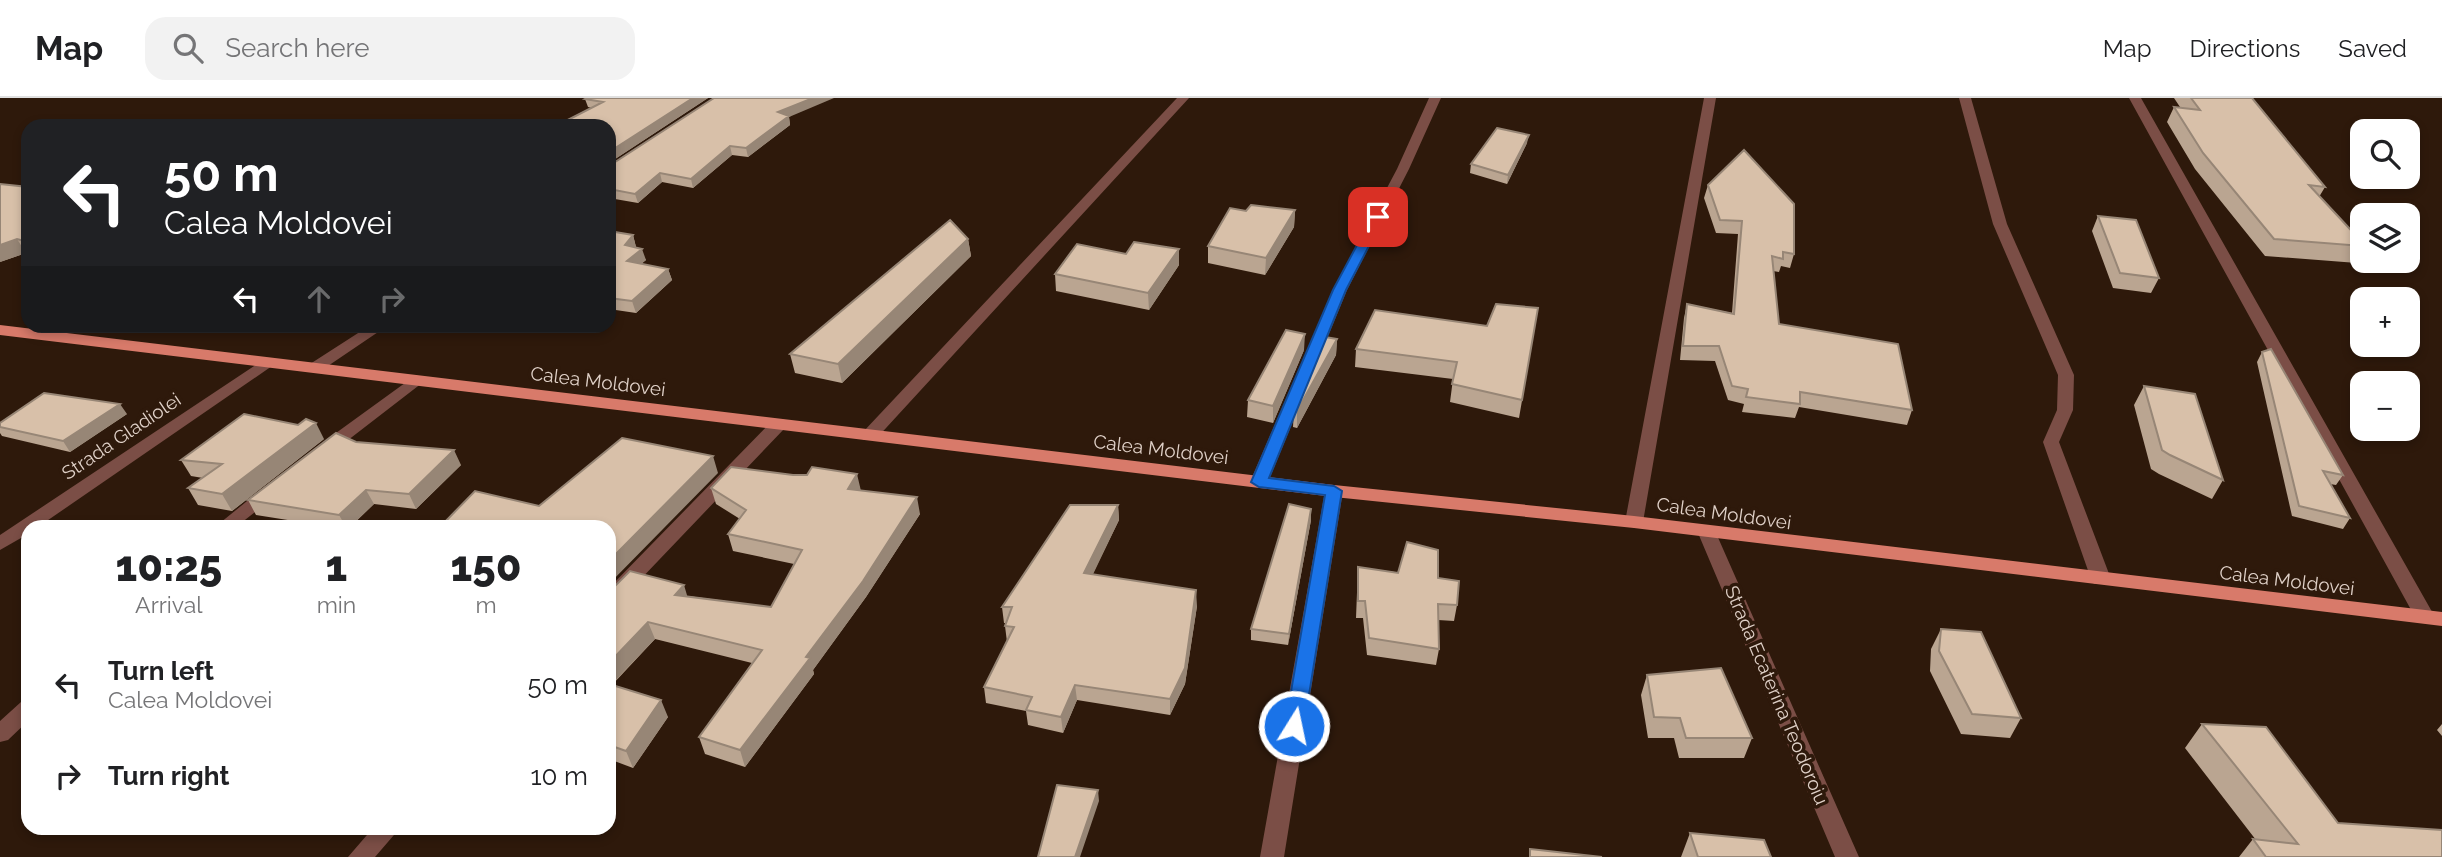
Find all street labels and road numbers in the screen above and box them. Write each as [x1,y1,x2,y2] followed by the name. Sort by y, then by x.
[529,362,667,400] street label: Calea Moldovei
[57,388,185,484] street label: Strada Gladiolei
[1092,430,1230,468] street label: Calea Moldovei
[1655,493,1793,533] street label: Calea Moldovei
[2218,561,2356,599] street label: Calea Moldovei
[1721,582,1833,808] street label: Strada Ecaterina Teodoroiu

